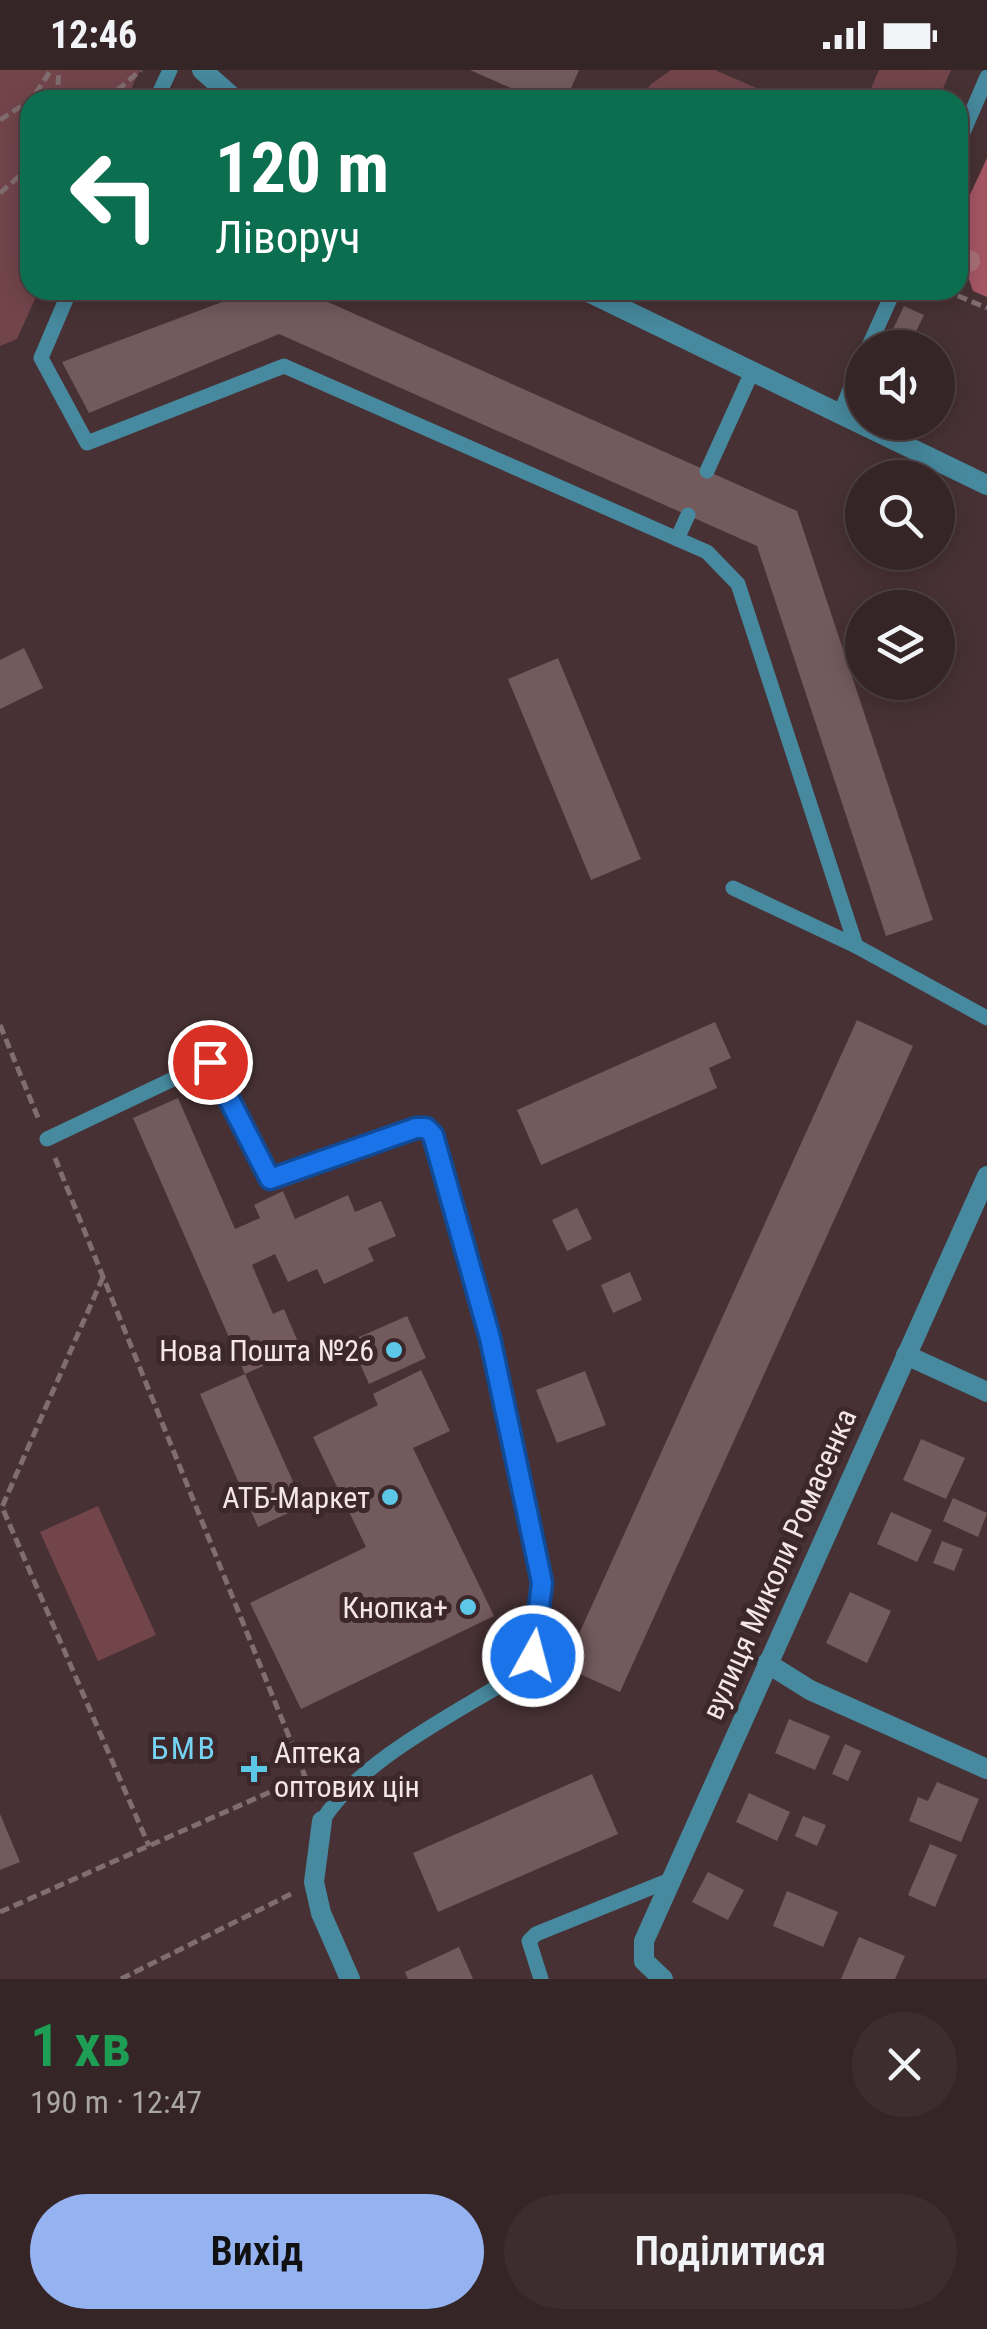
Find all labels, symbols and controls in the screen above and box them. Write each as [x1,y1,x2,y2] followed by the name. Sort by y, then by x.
[50,13,137,57] text: 12:46
[215,127,389,209] text: 120 m
[50,130,180,260] icon: left
[215,211,361,264] text: Ліворуч
[845,330,955,700] map controls
[845,330,955,440] button: sound
[845,460,955,570] button: search
[845,590,955,700] button: layers
[168,1020,253,1105] pin
[183,1035,238,1090] icon: arrive
[159,1333,374,1368] place label: Нова Пошта №26
[383,1339,405,1361] marker: Нова Пошта №26
[695,1403,863,1725] street label: вулиця Миколи Ромасенка
[222,1480,370,1515] place label: АТБ-Маркет
[379,1486,401,1508] marker: АТБ-Маркет
[342,1590,448,1625] place label: Кнопка+
[457,1596,479,1618] marker: Кнопка+
[481,1604,585,1708] position arrow
[151,1729,217,1767] district label: БМВ
[274,1735,420,1804] place label: Аптека оптових цін
[243,1758,265,1780] marker: Аптека оптових цін
[30,2010,131,2081] text: 1 хв
[852,2012,957,2117] button: close
[30,2083,202,2121] text: 190 m · 12:47
[30,2194,484,2309] button: Вихід
[504,2194,957,2309] button: Поділитися

